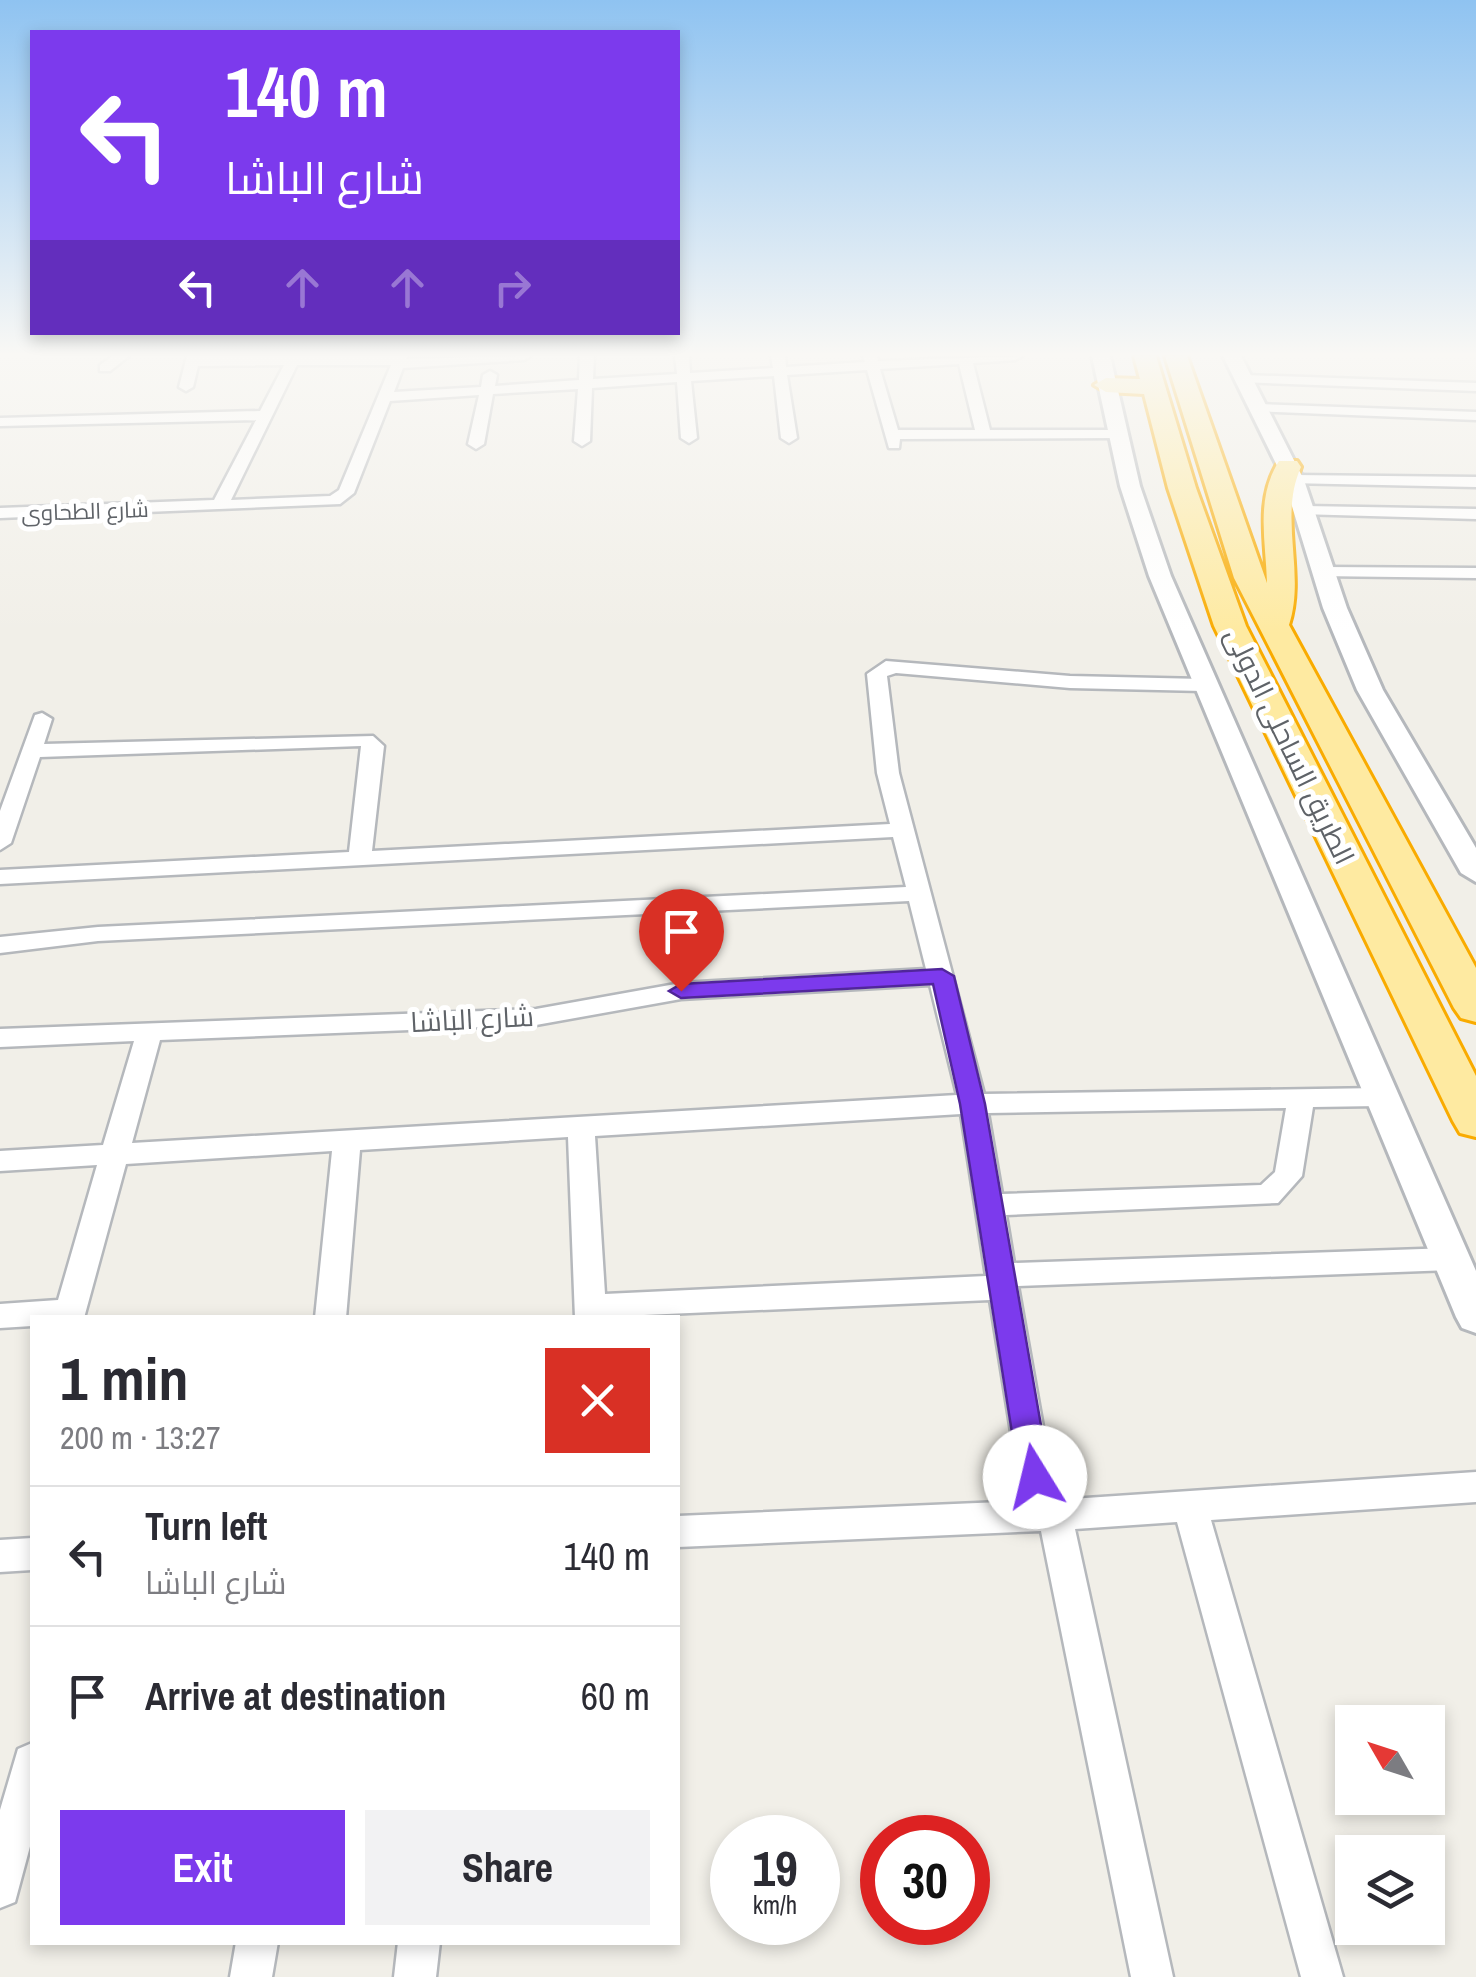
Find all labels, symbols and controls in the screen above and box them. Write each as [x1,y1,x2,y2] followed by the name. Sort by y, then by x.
[225,45,388,139] text: 140 m
[60,70,190,200] icon: left
[225,147,424,208] text: شارع الباشا
[170,260,225,315] icon: left
[275,260,330,315] icon: ahead
[380,260,435,315] icon: ahead
[485,260,540,315] icon: right
[21,494,149,528] street label: شارع الطحاوى
[1216,621,1364,871] street label: الطريق الساحلى الدولى
[639,889,724,992] pin
[654,904,709,959] icon: arrive
[409,997,535,1041] street label: شارع الباشا
[60,1338,189,1419] text: 1 min
[545,1348,650,1453] button: close
[60,1416,220,1459] text: 200 m · 13:27
[983,1425,1087,1529] position arrow
[145,1501,267,1552] text: Turn left
[60,1529,115,1584] icon: left
[563,1531,650,1582] text: 140 m
[145,1561,286,1604] text: شارع الباشا
[60,1669,115,1724] icon: arrive
[145,1671,446,1722] text: Arrive at destination
[581,1671,650,1722] text: 60 m
[1335,1705,1445,1815] north arrow
[1335,1705,1445,1945] map controls
[60,1810,345,1925] button: Exit
[365,1810,650,1925] button: Share
[860,1815,990,1945] speed limit sign: 30
[752,1834,798,1902] text: 19
[1335,1835,1445,1945] button: layers
[753,1888,797,1922] text: km/h

